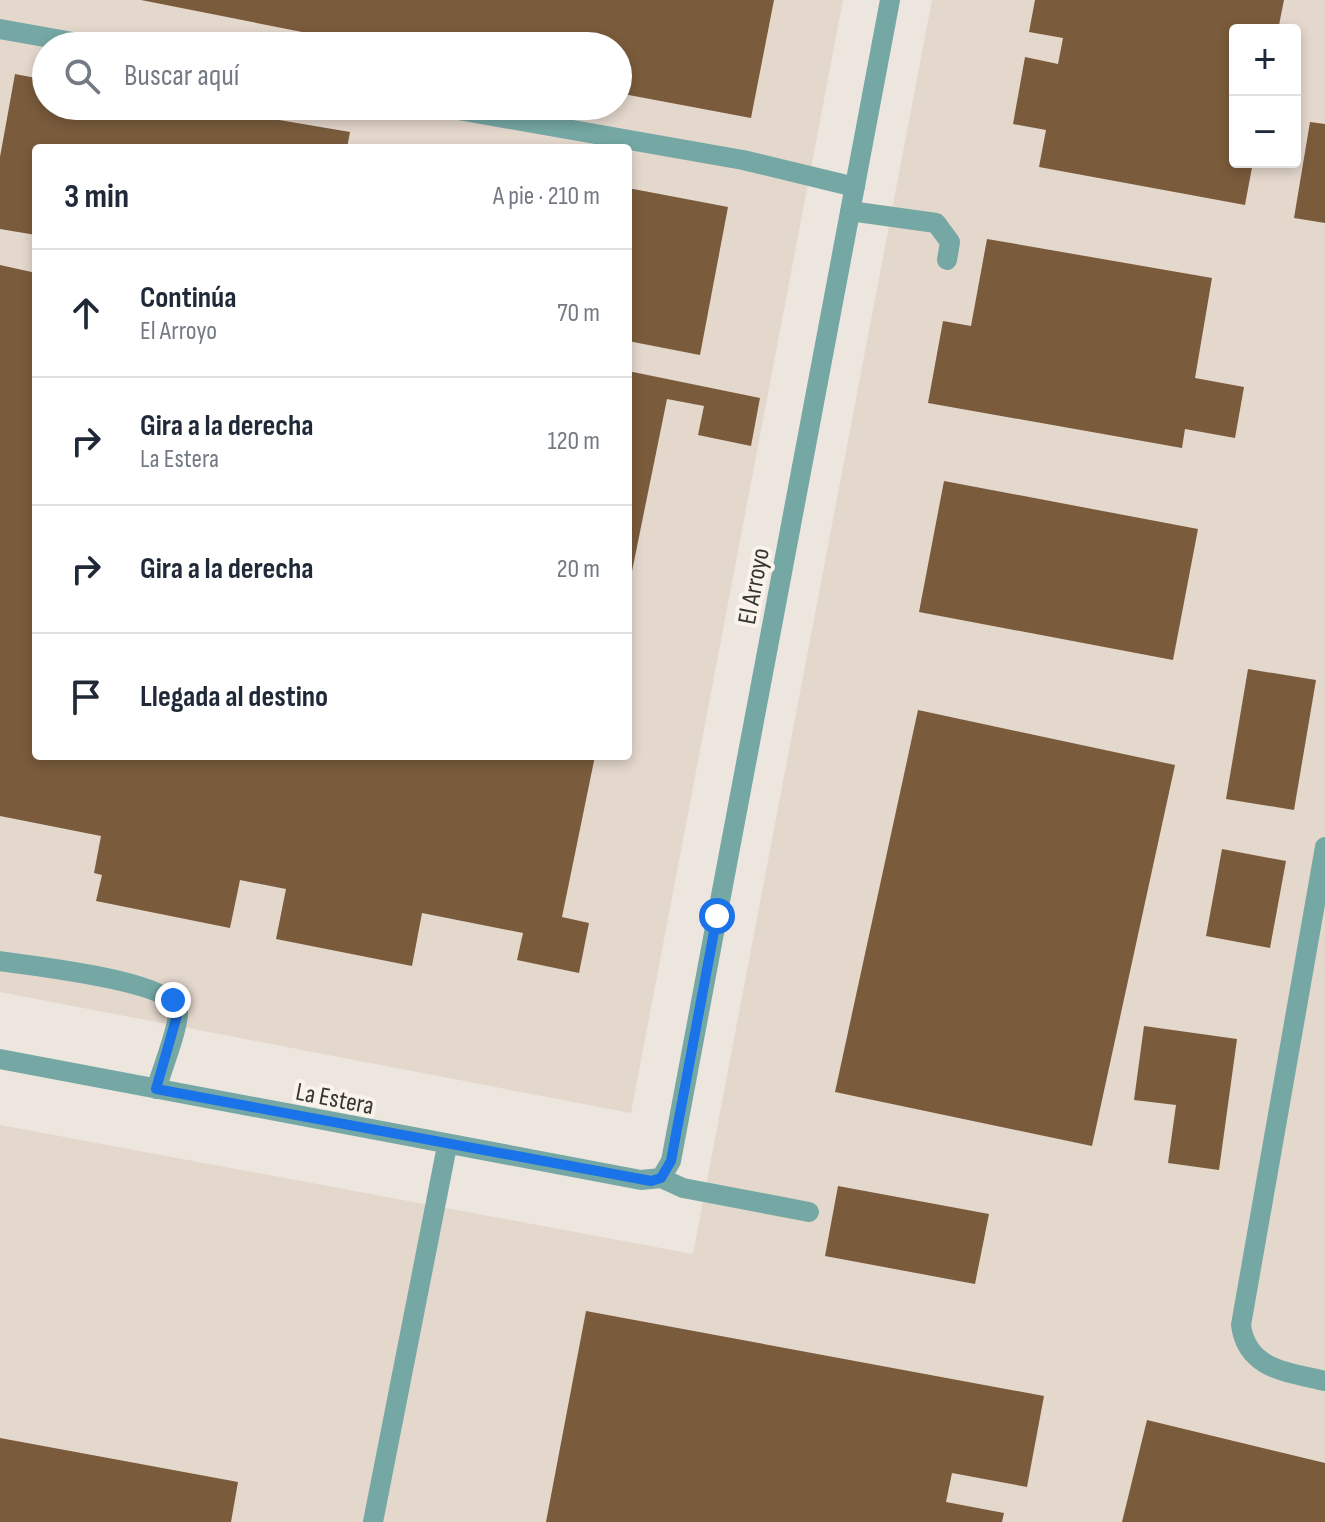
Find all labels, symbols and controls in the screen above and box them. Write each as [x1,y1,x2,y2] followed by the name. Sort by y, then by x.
[1229,24,1301,168] map controls
[1229,24,1301,96] button: +
[32,32,632,120] search box
[60,54,104,98] icon: search
[124,58,239,94] text: Buscar aquí
[1229,96,1301,168] button: −
[64,176,129,217] text: 3 min
[493,181,600,212] text: A pie · 210 m
[140,280,236,316] text: Continúa
[64,291,108,335] icon: ahead
[557,298,600,329] text: 70 m
[140,316,217,347] text: El Arroyo
[140,408,314,444] text: Gira a la derecha
[64,419,108,463] icon: right
[547,426,600,457] text: 120 m
[140,444,219,475] text: La Estera
[732,546,777,627] street label: El Arroyo
[64,547,108,591] icon: right
[140,551,314,587] text: Gira a la derecha
[557,554,600,585] text: 20 m
[64,675,108,719] icon: arrive
[140,679,328,715] text: Llegada al destino
[699,898,735,934] route start
[155,982,191,1018] route end
[293,1077,376,1122] street label: La Estera

